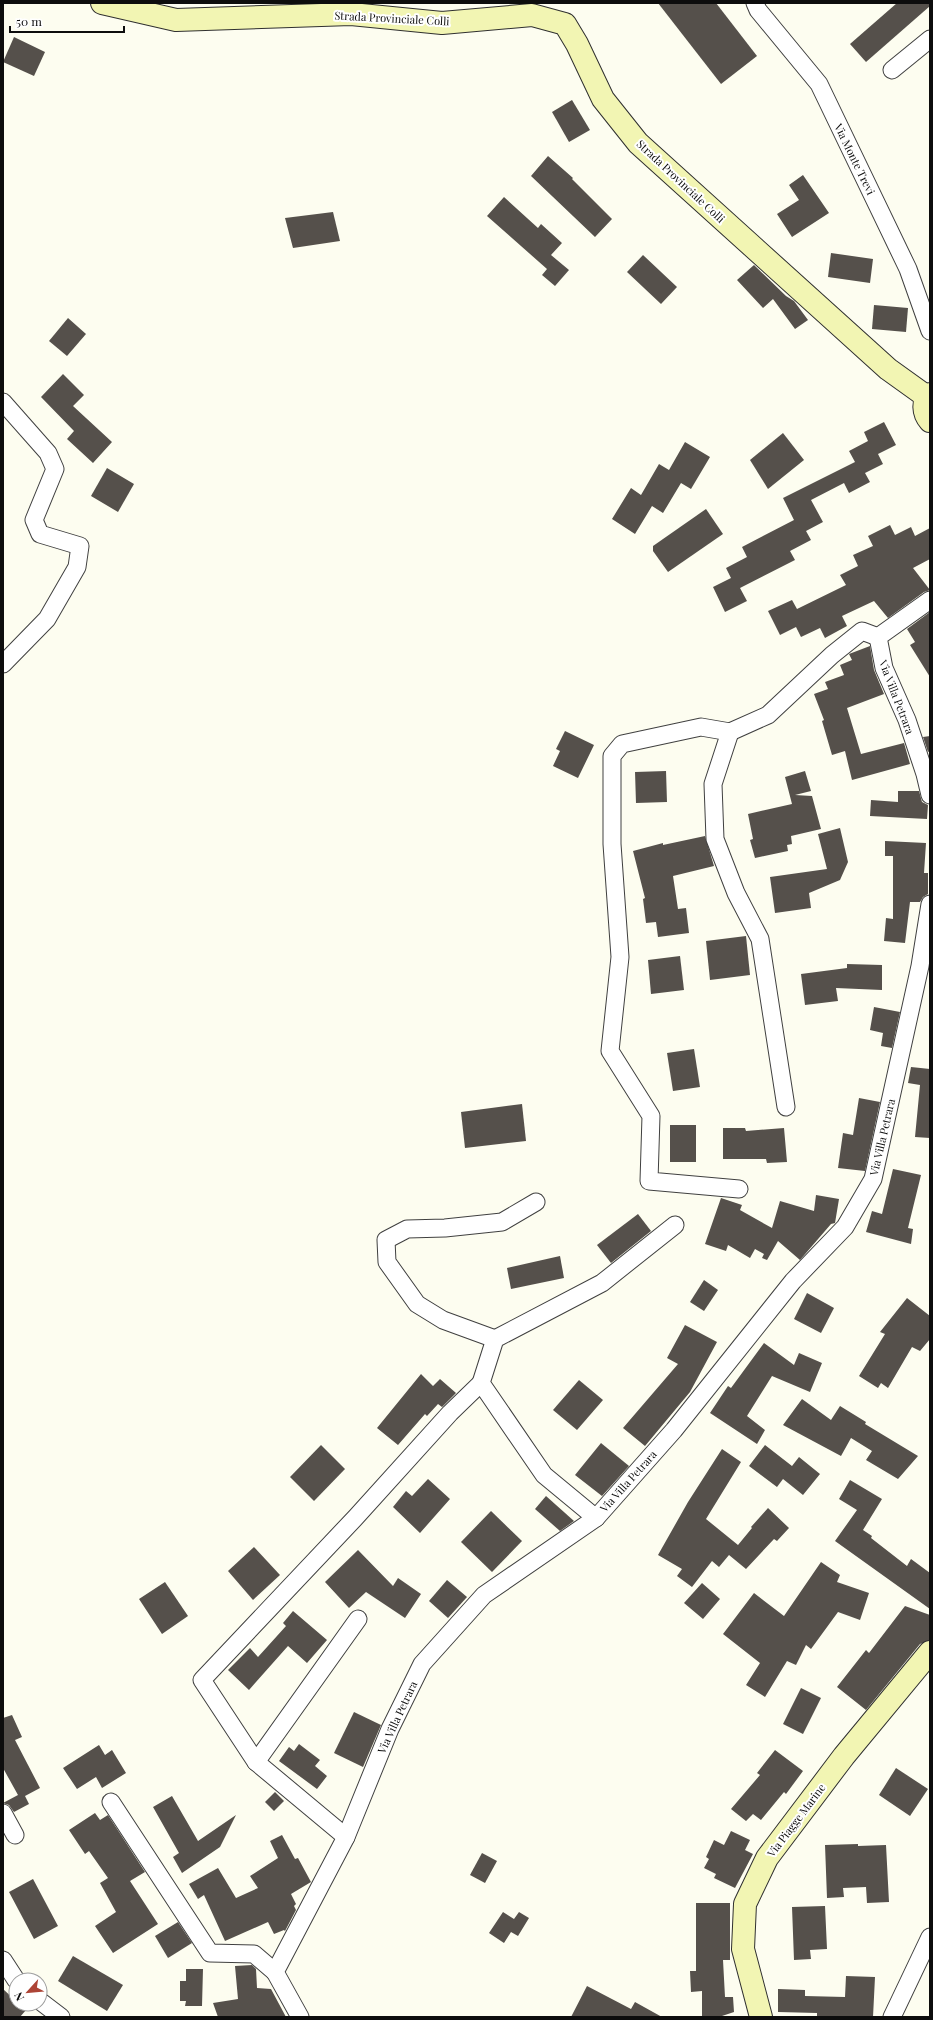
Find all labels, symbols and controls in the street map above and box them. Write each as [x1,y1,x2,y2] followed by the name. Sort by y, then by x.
[334,7,450,29] street label: Strada Provinciale Colli
[10,8,124,34] scale bar
[16,13,42,29] text: 50 m
[831,120,879,197] street label: Via Monte Trevi
[634,136,728,226] street label: Strada Provinciale Colli
[876,657,918,737] street label: Via Villa Petrara
[866,1097,898,1178] street label: Via Villa Petrara
[596,1447,660,1516] street label: Via Villa Petrara
[373,1678,421,1757] street label: Via Villa Petrara
[763,1780,829,1861] street label: Via Piagge Marine
[8,1972,48,2012] north arrow
[10,1990,27,2004] text: N

